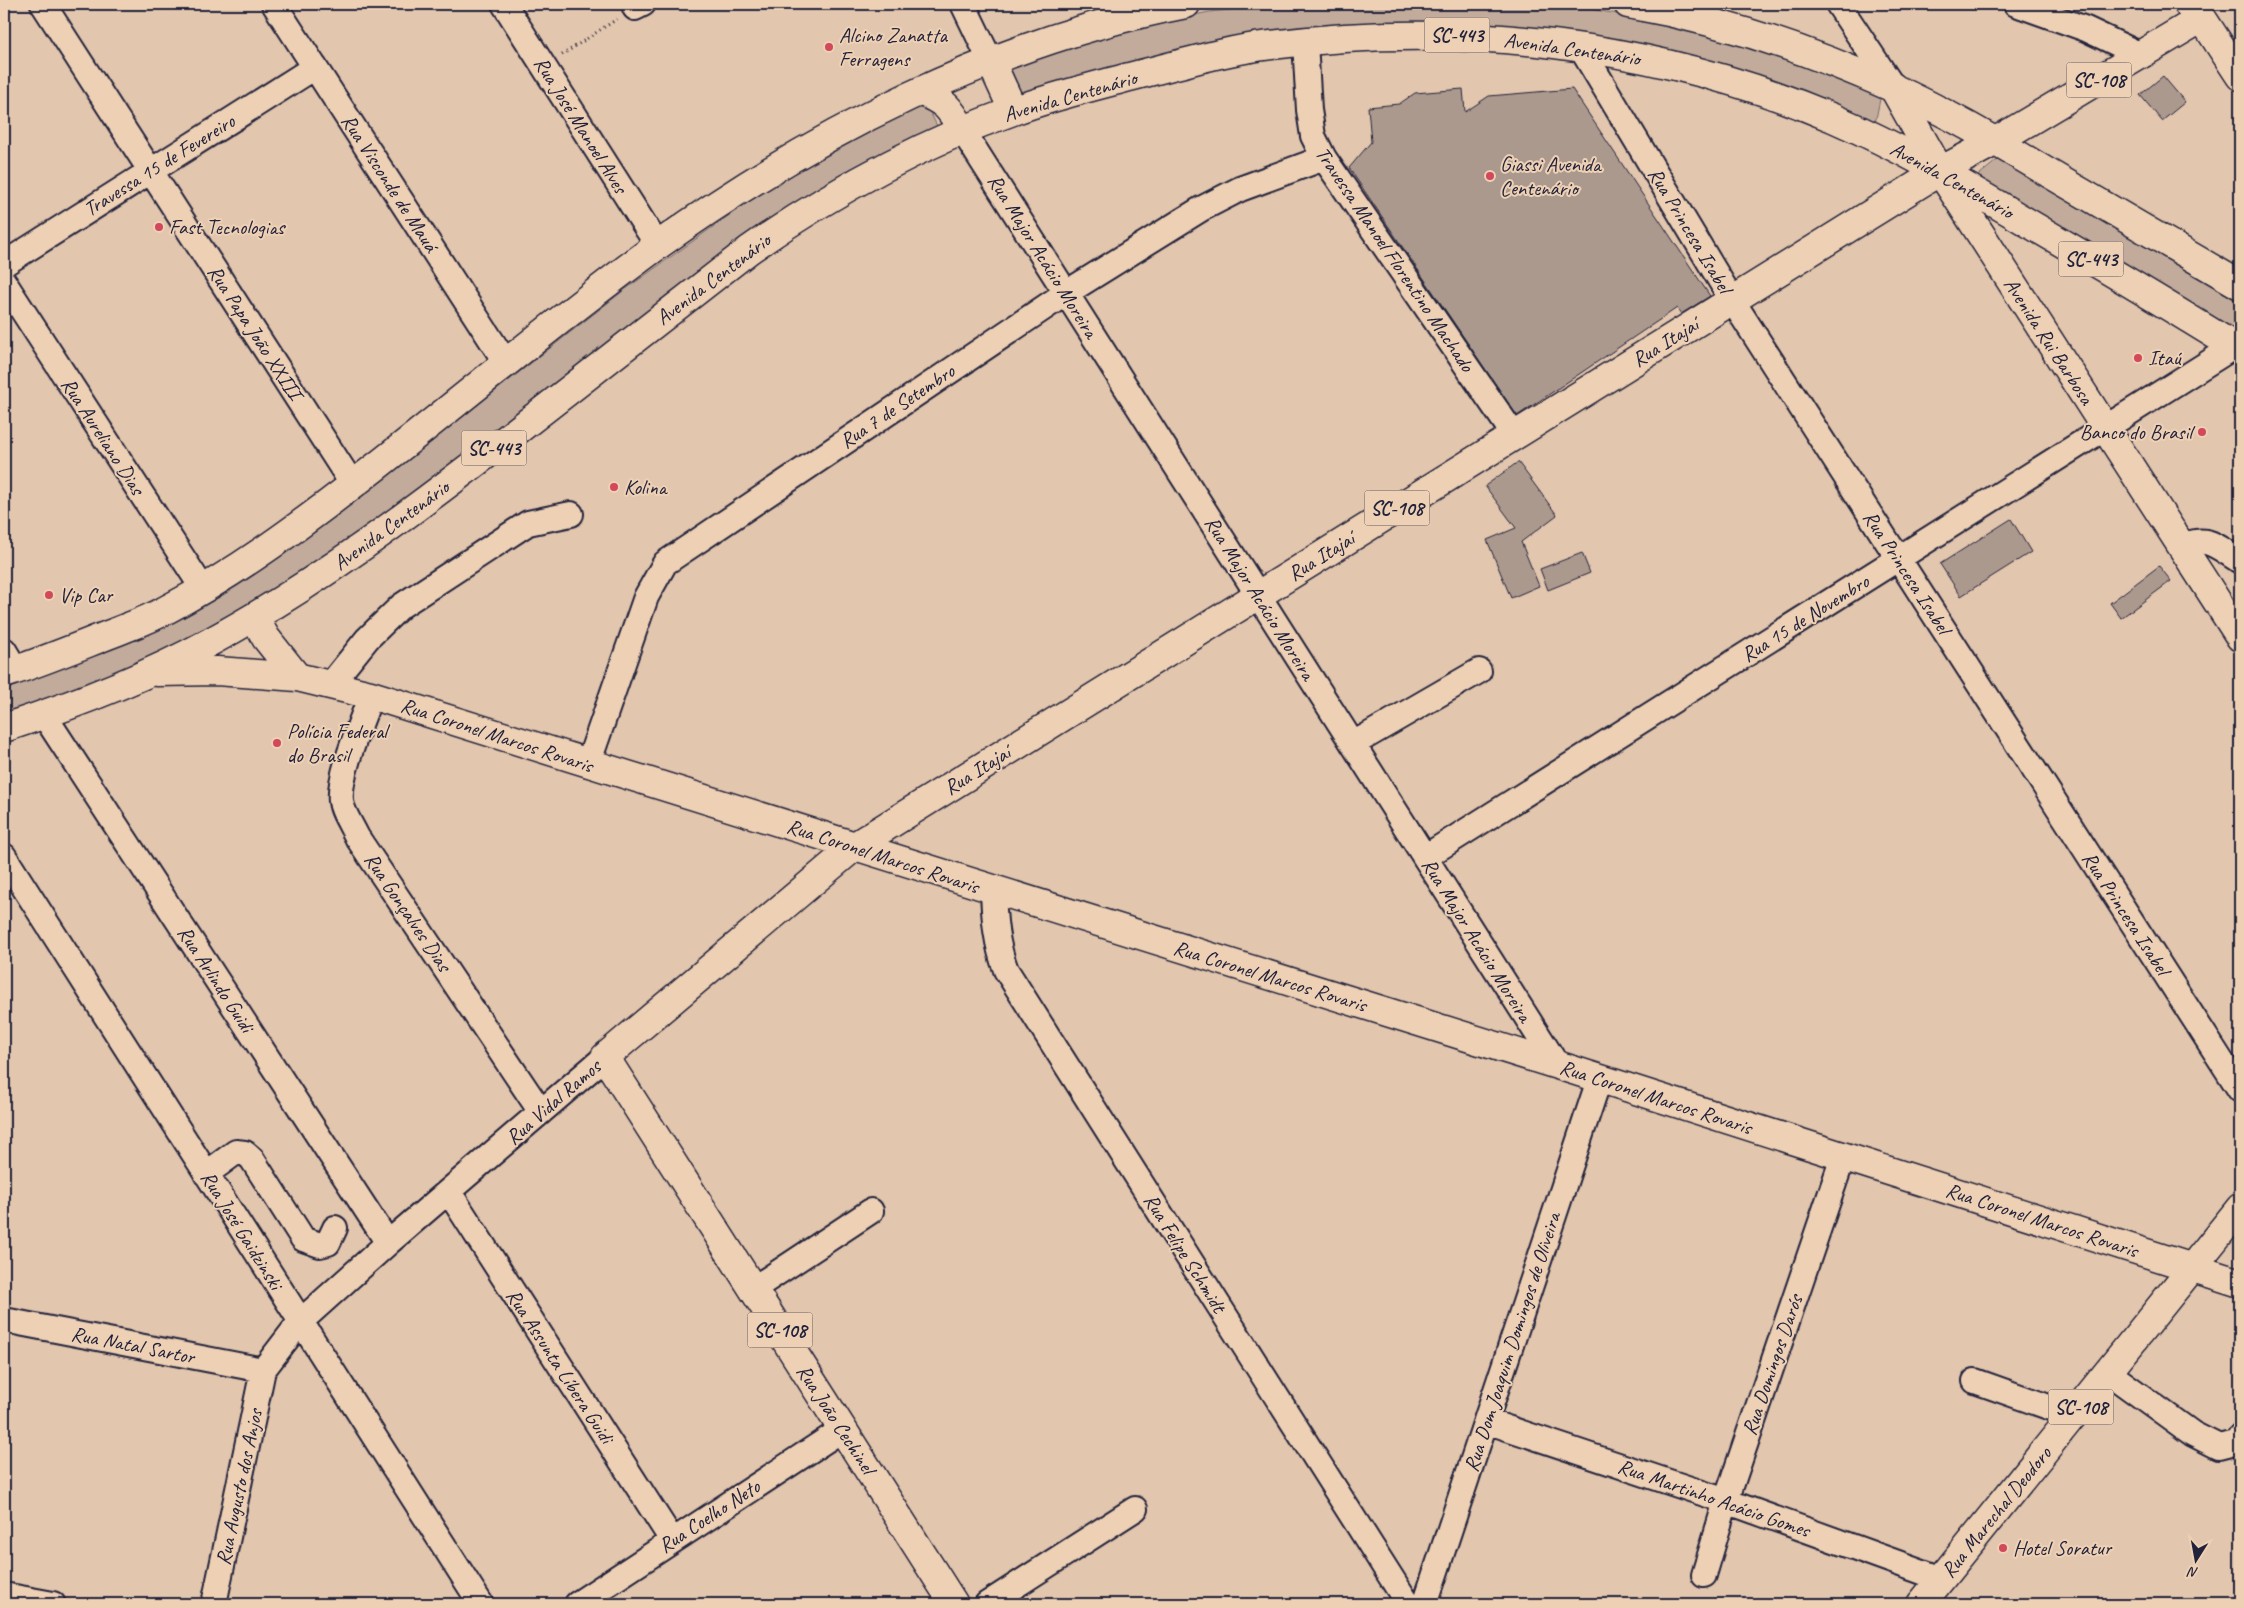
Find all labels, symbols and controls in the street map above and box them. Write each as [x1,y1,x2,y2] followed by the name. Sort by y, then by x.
[1424,18,1490,52] road number: SC-443
[839,22,948,72] place label: Alcino Zanatta Ferragens
[1502,27,1644,72] street label: Avenida Centenário
[823,41,835,53] marker: Alcino Zanatta Ferragens
[529,52,634,200] street label: Rua José Manoel Alves
[2066,62,2132,98] road number: SC-108
[1001,64,1142,127] street label: Avenida Centenário
[79,107,241,222] street label: Travessa 15 de Fevereiro
[336,109,445,258] street label: Rua Visconde de Mauá
[1886,135,2021,226] street label: Avenida Centenário
[1310,141,1481,378] street label: Travessa Manoel Florentino Machado
[1500,151,1603,201] place label: Giassi Avenida Centenário
[1642,163,1739,300] street label: Rua Princesa Isabel
[982,169,1105,345] street label: Rua Major Acácio Moreira
[1484,170,1496,182] marker: Giassi Avenida Centenário
[169,214,286,240] place label: Fast Tecnologias
[153,221,165,233] marker: Fast Tecnologias
[650,226,778,331] street label: Avenida Centenário
[2058,242,2124,276] road number: SC-443
[202,260,311,408] street label: Rua Papa João XXIII
[1998,273,2101,411] street label: Avenida Rui Barbosa
[1627,309,1706,372] street label: Rua Itajaí
[2148,345,2183,371] place label: Itaú
[2132,352,2144,364] marker: Itaú
[834,357,961,454] street label: Rua 7 de Setembro
[55,373,152,501] street label: Rua Aureliano Dias
[2080,419,2195,445] place label: Banco do Brasil
[2196,426,2208,438] marker: Banco do Brasil
[462,430,526,466] road number: SC-443
[328,473,456,576] street label: Avenida Centenário
[624,474,669,500] place label: Kolina
[608,481,620,493] marker: Kolina
[1364,490,1430,526] road number: SC-108
[1858,506,1958,641] street label: Rua Princesa Isabel
[1199,511,1322,687] street label: Rua Major Acácio Moreira
[1283,523,1362,586] street label: Rua Itajaí
[1736,568,1875,668] street label: Rua 15 de Novembro
[59,582,114,608] place label: Vip Car
[43,589,55,601] marker: Vip Car
[398,692,598,779] street label: Rua Coronel Marcos Rovaris
[287,718,390,768] place label: Polícia Federal do Brasil
[271,737,283,749] marker: Polícia Federal do Brasil
[939,737,1018,800] street label: Rua Itajaí
[784,813,984,900] street label: Rua Coronel Marcos Rovaris
[2077,847,2177,982] street label: Rua Princesa Isabel
[359,848,458,978] street label: Rua Gonçalves Dias
[1416,853,1539,1029] street label: Rua Major Acácio Moreira
[172,921,262,1040] street label: Rua Arlindo Guidi
[1170,934,1371,1018] street label: Rua Coronel Marcos Rovaris
[500,1053,607,1150] street label: Rua Vidal Ramos
[1557,1054,1757,1141] street label: Rua Coronel Marcos Rovaris
[195,1166,290,1297] street label: Rua José Gaidzinski
[1943,1177,2143,1264] street label: Rua Coronel Marcos Rovaris
[1138,1189,1233,1319] street label: Rua Felipe Schmidt
[1458,1207,1567,1475] street label: Rua Dom Joaquim Domingos de Oliveira
[500,1284,621,1451] street label: Rua Assunta Líbera Guidi
[1736,1290,1809,1439] street label: Rua Domingos Darós
[748,1312,812,1348] road number: SC-108
[69,1320,198,1370] street label: Rua Natal Sartor
[791,1359,883,1481] street label: Rua João Cechinel
[2048,1390,2114,1424] road number: SC-108
[210,1405,269,1567] street label: Rua Augusto dos Anjos
[1935,1440,2058,1583] street label: Rua Marechal Deodoro
[1615,1453,1815,1544] street label: Rua Martinho Acácio Gomes
[653,1473,766,1558] street label: Rua Coelho Neto
[2013,1535,2113,1561] place label: Hotel Soratur
[2172,1536,2222,1586] north arrow
[1997,1542,2009,1554] marker: Hotel Soratur
[2185,1563,2199,1581] text: N

